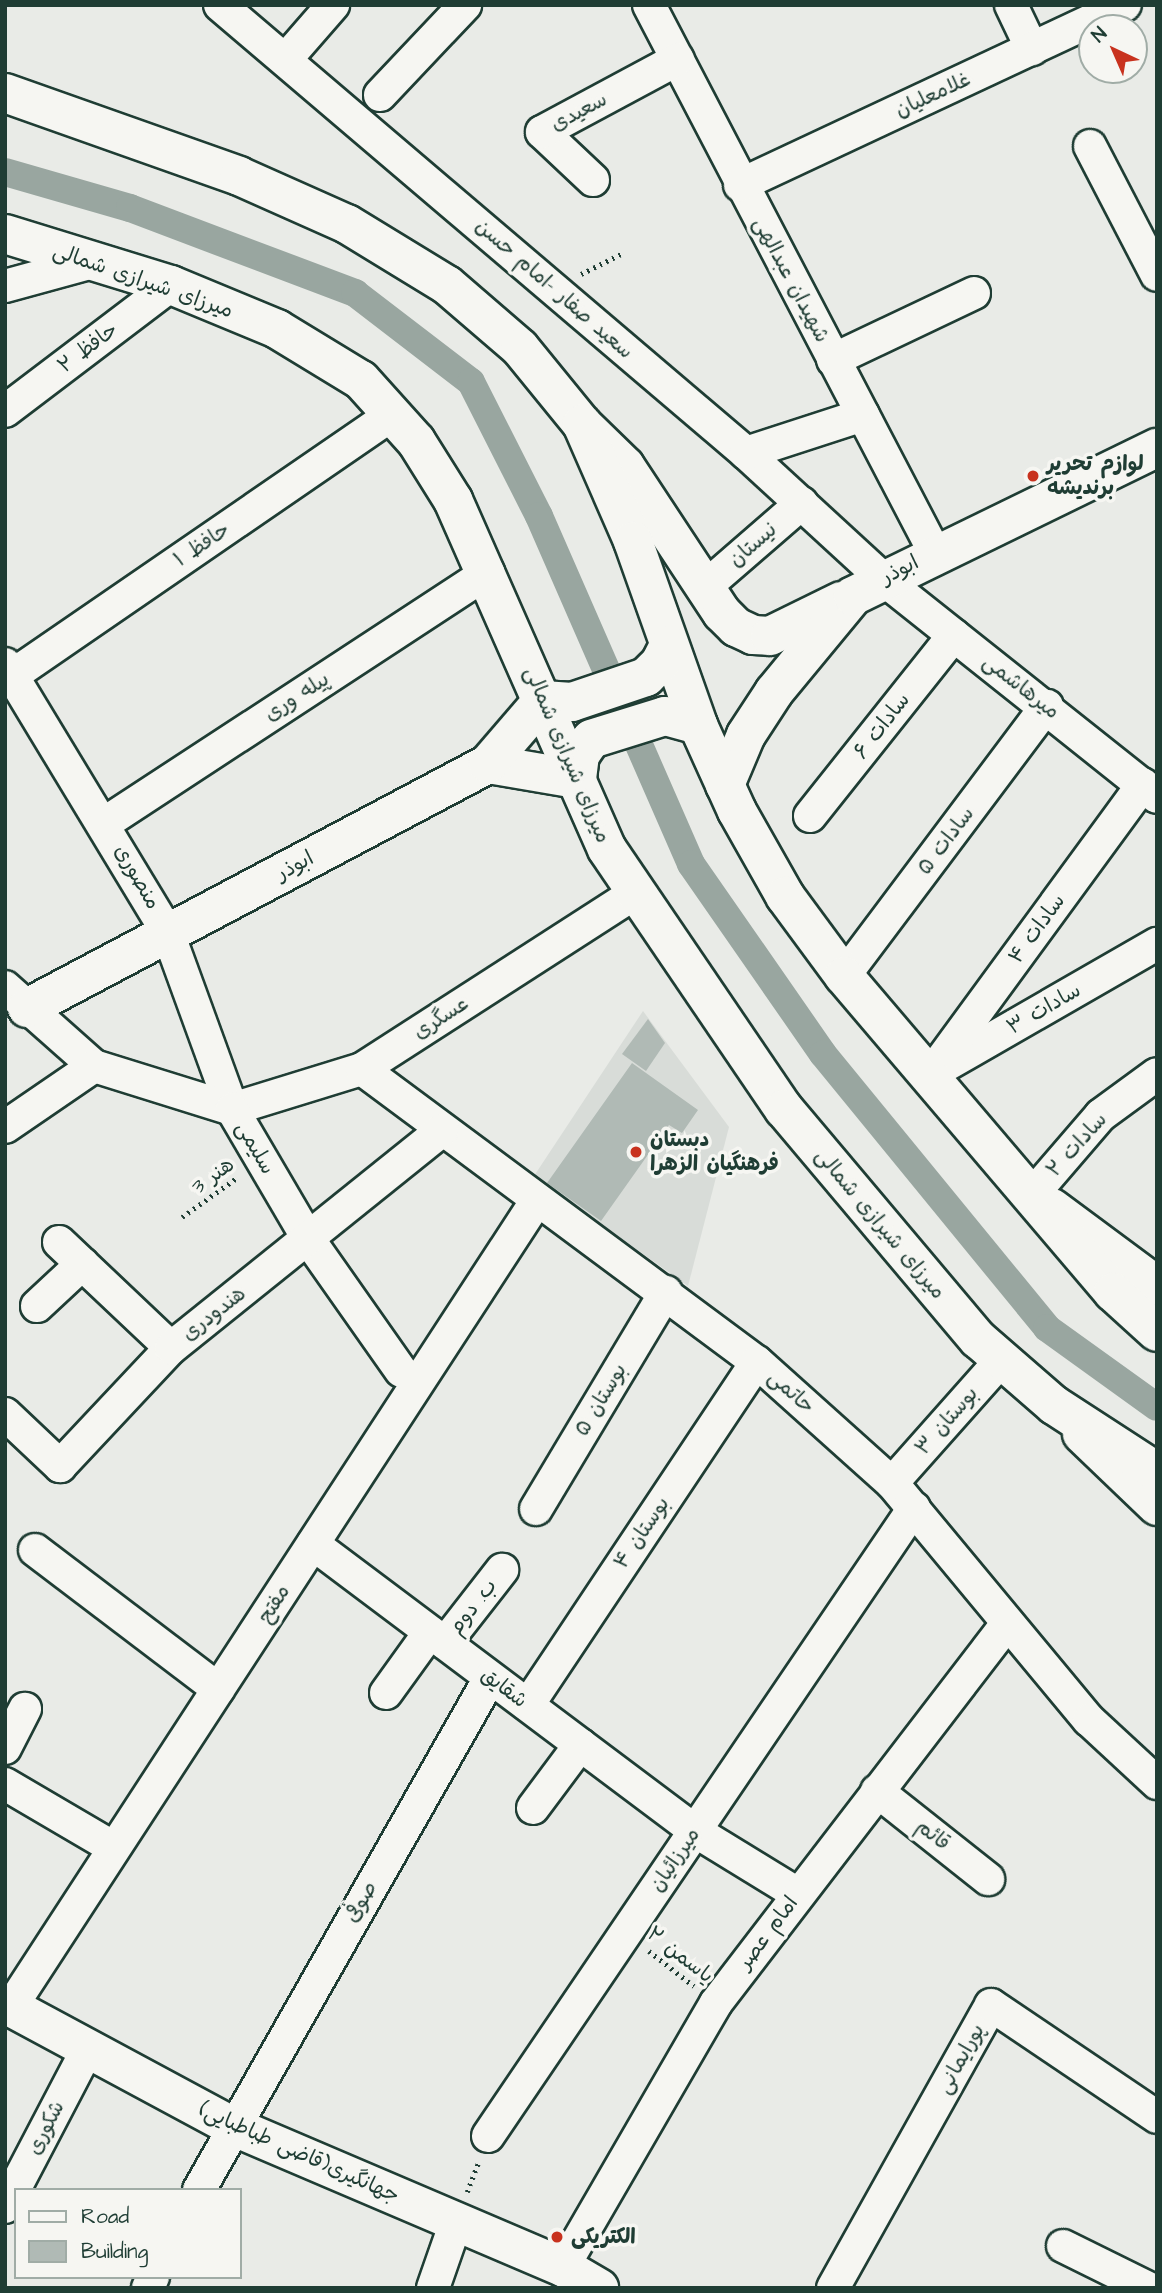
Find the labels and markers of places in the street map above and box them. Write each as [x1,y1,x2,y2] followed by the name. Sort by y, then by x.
[1047,451,1144,501] place label: لوازم تحریر برندیشه
[1025,468,1041,484] marker: لوازم تحریر برندیشه
[650,1127,779,1177] place label: دبستان فرهنگیان الزهرا
[628,1144,644,1160] marker: دبستان فرهنگیان الزهرا
[571,2224,636,2250] place label: الکتریکی
[549,2229,565,2245] marker: الکتریکی

